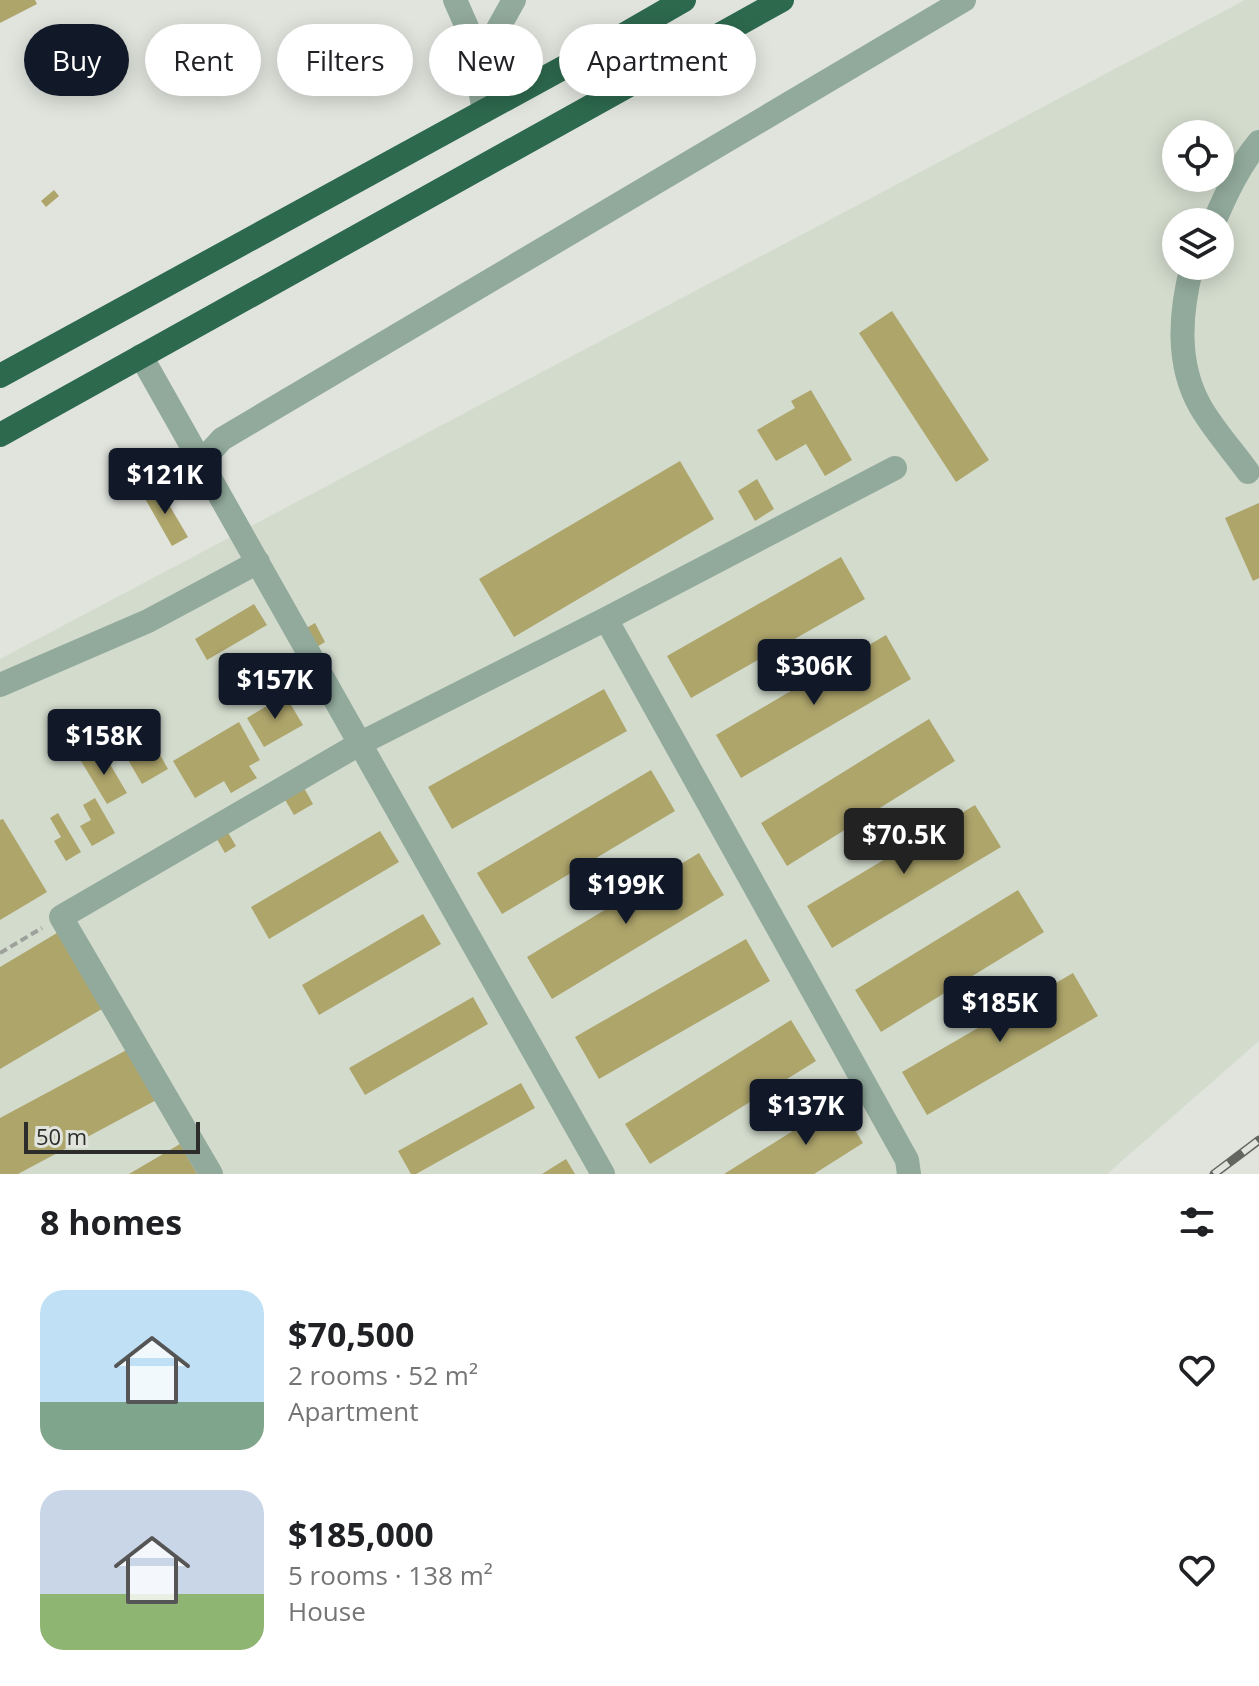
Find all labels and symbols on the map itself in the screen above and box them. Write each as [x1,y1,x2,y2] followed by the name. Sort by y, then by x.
[109,448,221,516] pin: $121K
[758,639,870,707] pin: $306K
[219,653,331,721] pin: $157K
[48,709,160,777] pin: $158K
[839,808,969,876] pin: $70.5K
[570,858,682,926] pin: $199K
[944,976,1056,1044] pin: $185K
[750,1079,862,1147] pin: $137K
[24,1118,200,1154] scale bar

